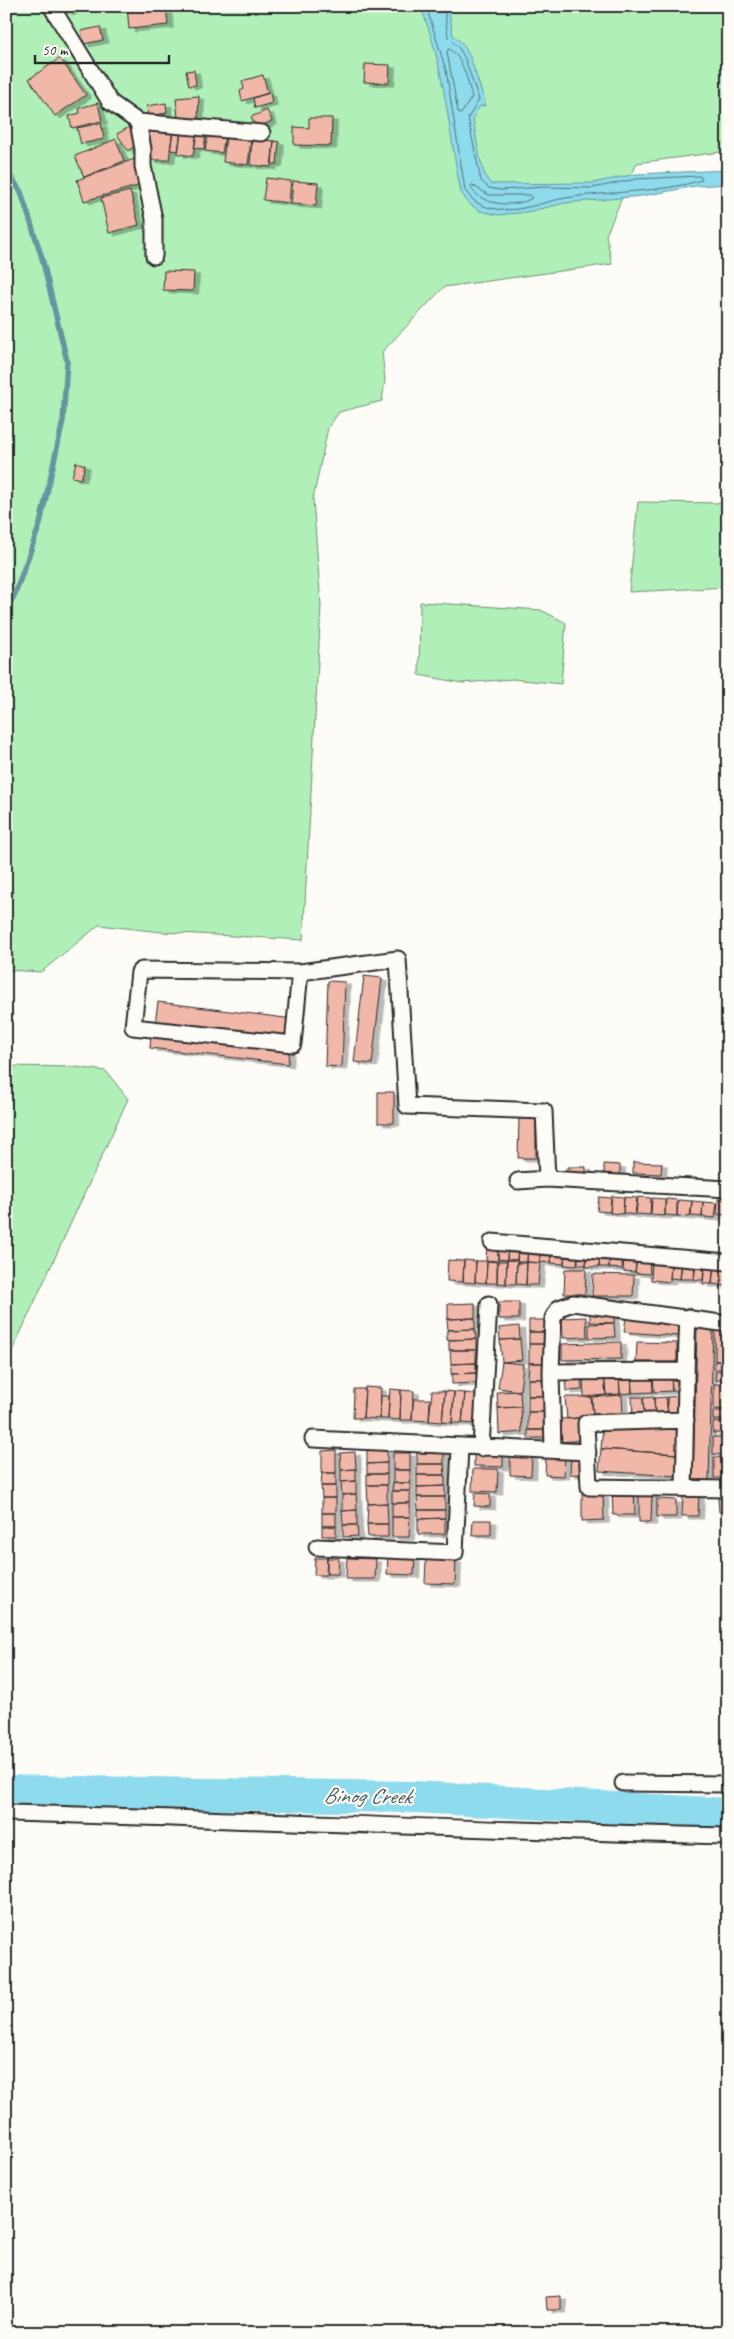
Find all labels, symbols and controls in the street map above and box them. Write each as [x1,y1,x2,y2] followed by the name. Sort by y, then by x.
[35,32,169,64] scale bar
[42,41,69,60] text: 50 m
[323,1781,415,1811] water label: Binog Creek

